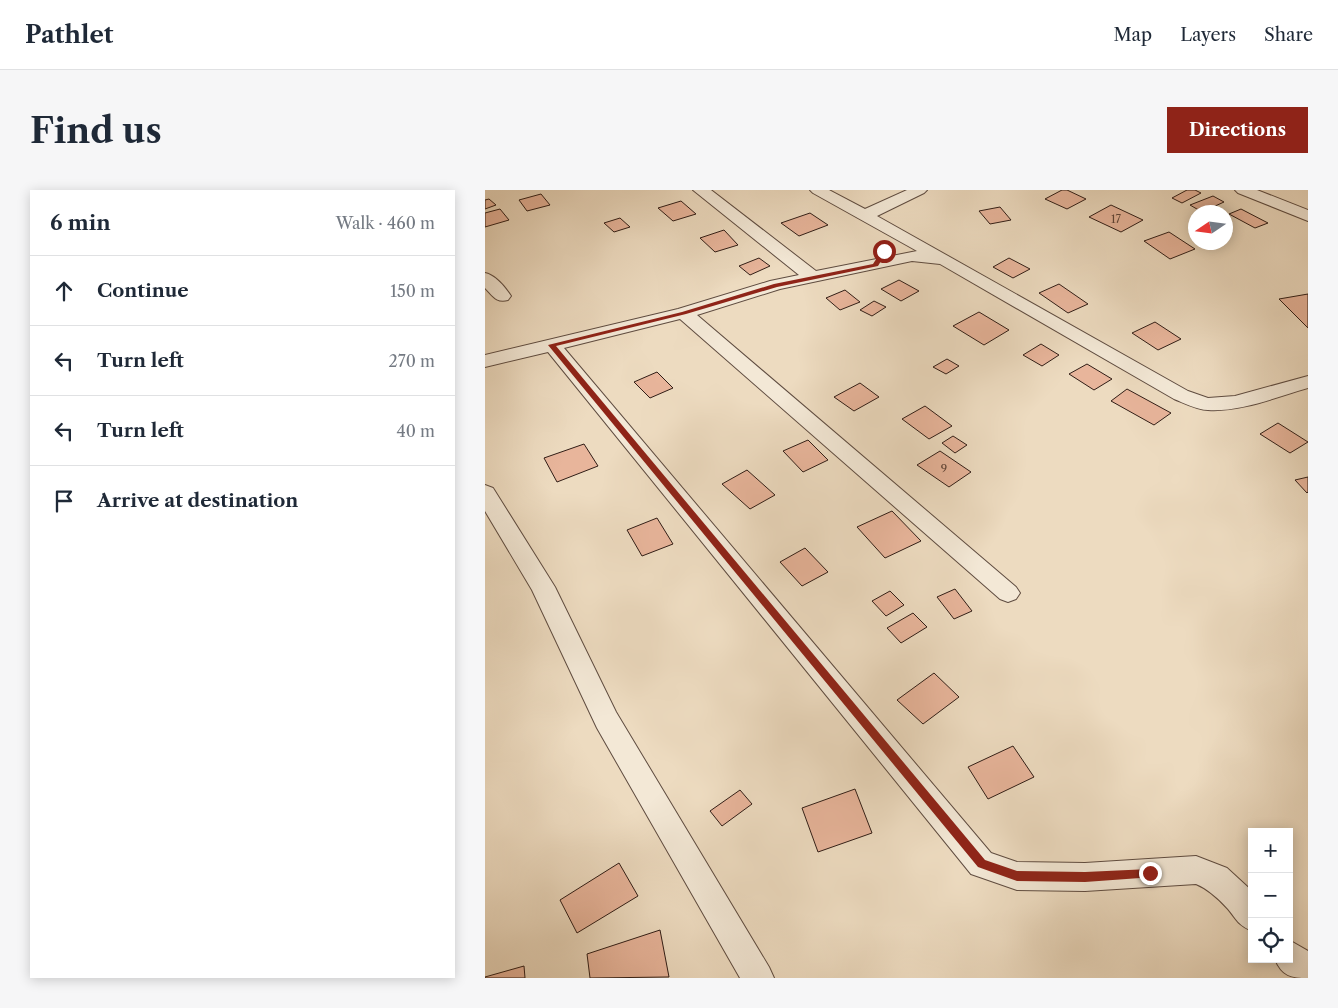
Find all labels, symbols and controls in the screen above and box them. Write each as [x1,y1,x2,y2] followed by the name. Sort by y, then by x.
[25,20,113,49] text: Pathlet
[1114,24,1152,46] text: Map
[1180,24,1236,46] text: Layers
[1264,24,1313,46] text: Share
[1167,107,1308,153] button: Directions
[30,109,162,152] text: Find us
[1188,205,1233,250] north arrow
[50,210,111,235] text: 6 min
[1111,212,1122,226] house number: 17
[336,213,435,233] text: Walk · 460 m
[873,240,896,263] route start
[50,277,78,305] icon: ahead
[97,279,189,302] text: Continue
[390,281,435,301] text: 150 m
[50,347,78,375] icon: left
[97,349,184,372] text: Turn left
[389,351,435,371] text: 270 m
[50,417,78,445] icon: left
[97,419,184,442] text: Turn left
[396,421,435,441] text: 40 m
[941,462,947,476] house number: 9
[50,487,78,515] icon: arrive
[97,489,298,512] text: Arrive at destination
[1248,828,1293,963] map controls
[1248,828,1293,873] button: +
[1139,862,1162,885] route end
[1248,873,1293,918] button: −
[1248,918,1293,963] button: locate

